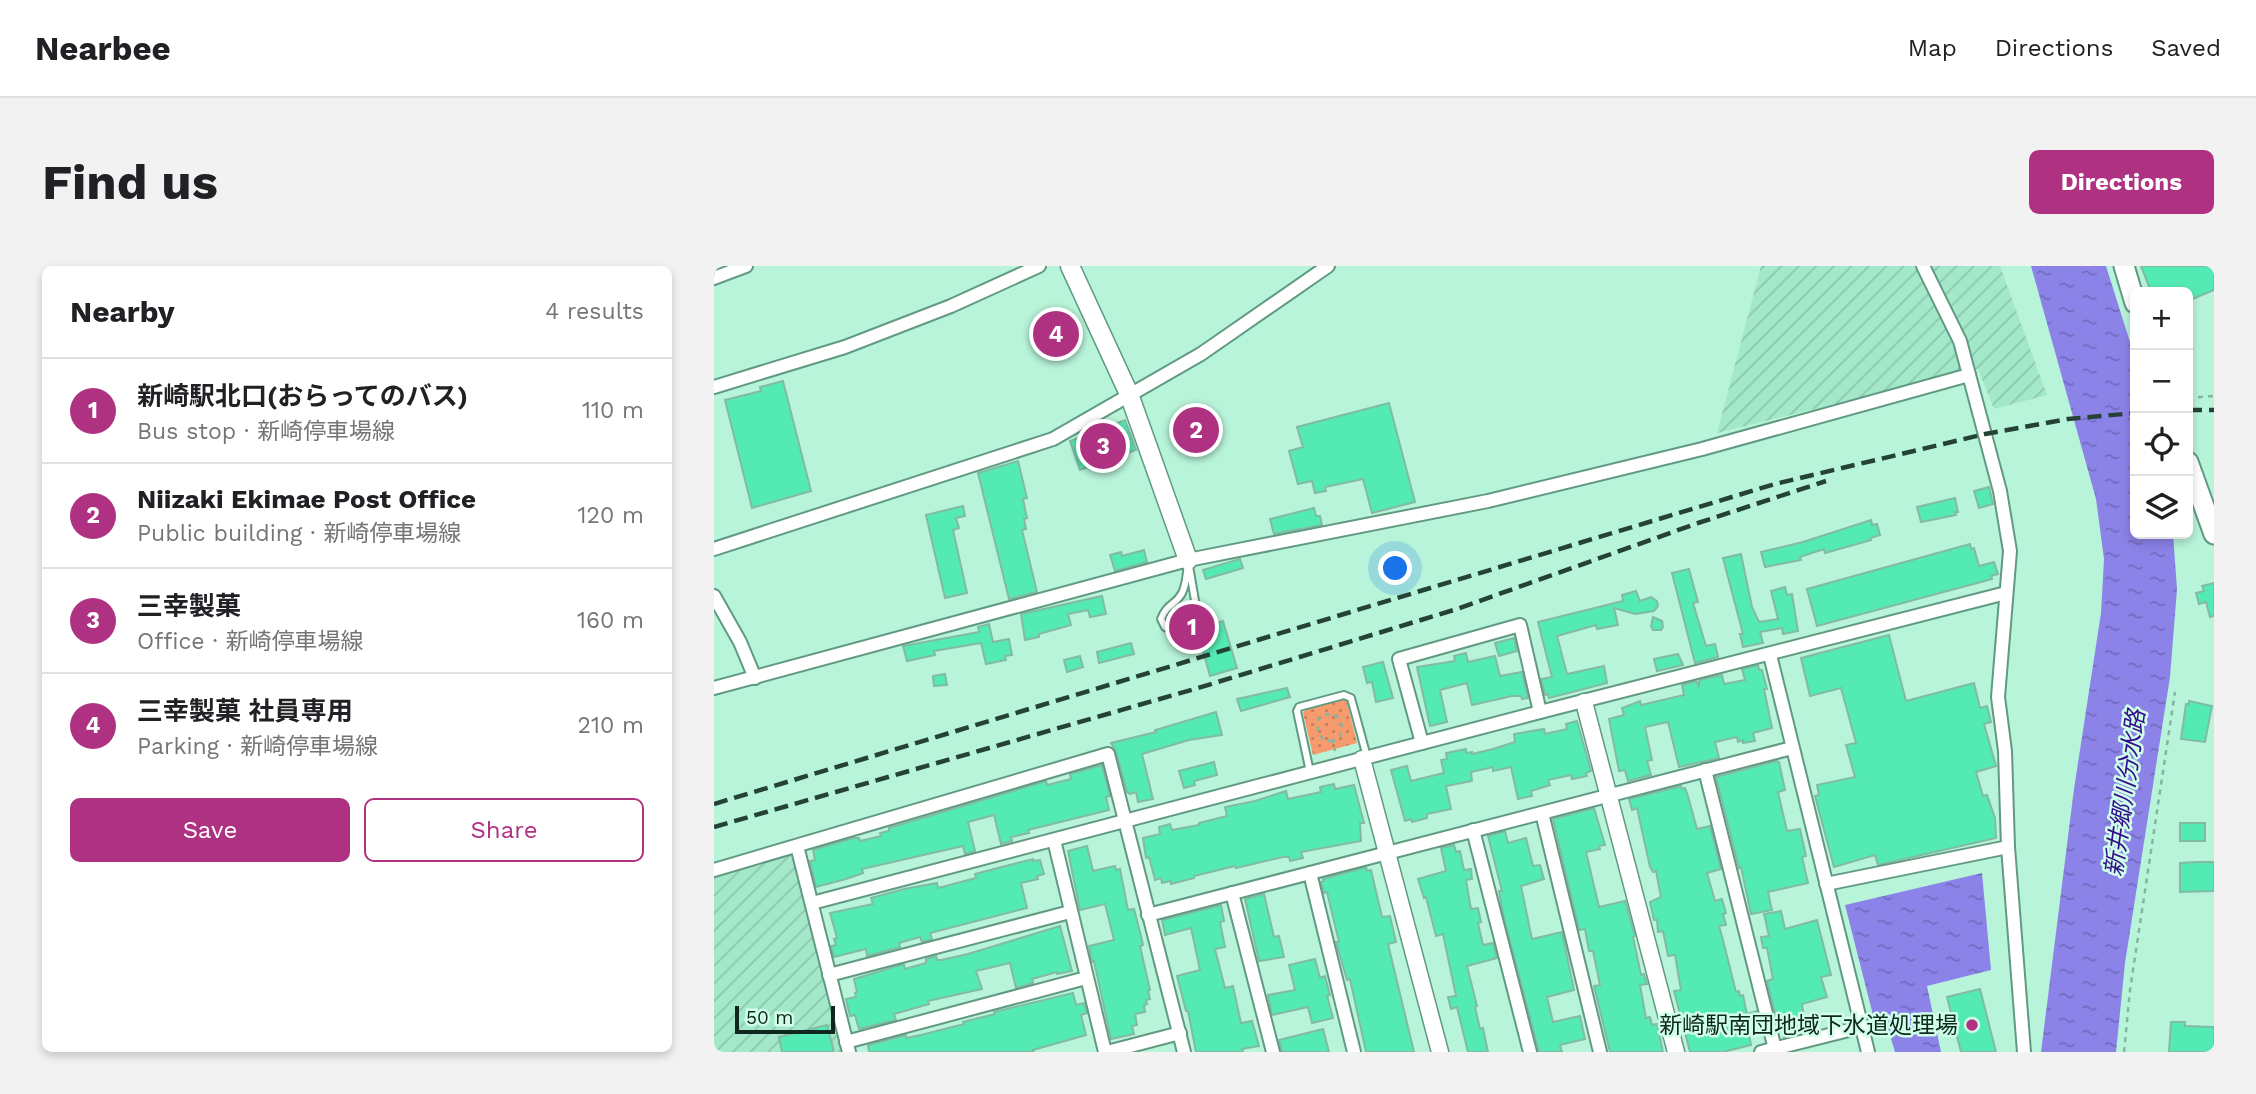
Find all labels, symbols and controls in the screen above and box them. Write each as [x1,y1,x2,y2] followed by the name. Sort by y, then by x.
[35,29,171,68] text: Nearbee
[1908,34,1957,62] text: Map
[1995,34,2113,62] text: Directions
[2151,34,2221,62] text: Saved
[2029,150,2214,214] button: Directions
[42,153,218,211] text: Find us
[2130,287,2193,539] map controls
[2130,287,2193,350] button: +
[70,294,175,329] text: Nearby
[545,298,644,325] text: 4 results
[1033,308,1079,360] pin: 4
[2130,350,2193,413] button: −
[137,381,468,411] text: 新崎駅北口(おらってのバス)
[88,397,98,424] text: 1
[582,397,644,424] text: 110 m
[1173,404,1219,456] pin: 2
[2130,413,2193,476] button: locate
[137,418,395,445] text: Bus stop · 新崎停車場線
[1080,420,1126,472] pin: 3
[2130,476,2193,539] button: layers
[137,484,476,514] text: Niizaki Ekimae Post Office
[86,502,100,529] text: 2
[578,502,644,529] text: 120 m
[137,520,461,547] text: Public building · 新崎停車場線
[1378,551,1412,585] your location
[137,591,241,621] text: 三幸製菓
[1169,601,1215,653] pin: 1
[86,607,100,634] text: 3
[577,607,644,634] text: 160 m
[137,628,363,655] text: Office · 新崎停車場線
[137,696,352,726] text: 三幸製菓 社員専用
[2099,706,2151,878] water label: 新井郷川分水路
[86,712,100,739] text: 4
[578,712,644,739] text: 210 m
[137,733,378,760] text: Parking · 新崎停車場線
[70,798,350,862] button: Save
[364,798,644,862] button: Share
[735,1003,835,1035] scale bar
[746,1006,793,1029] text: 50 m
[1659,1012,1958,1039] place label: 新崎駅南団地域下水道処理場
[1964,1017,1980,1033] marker: 新崎駅南団地域下水道処理場

